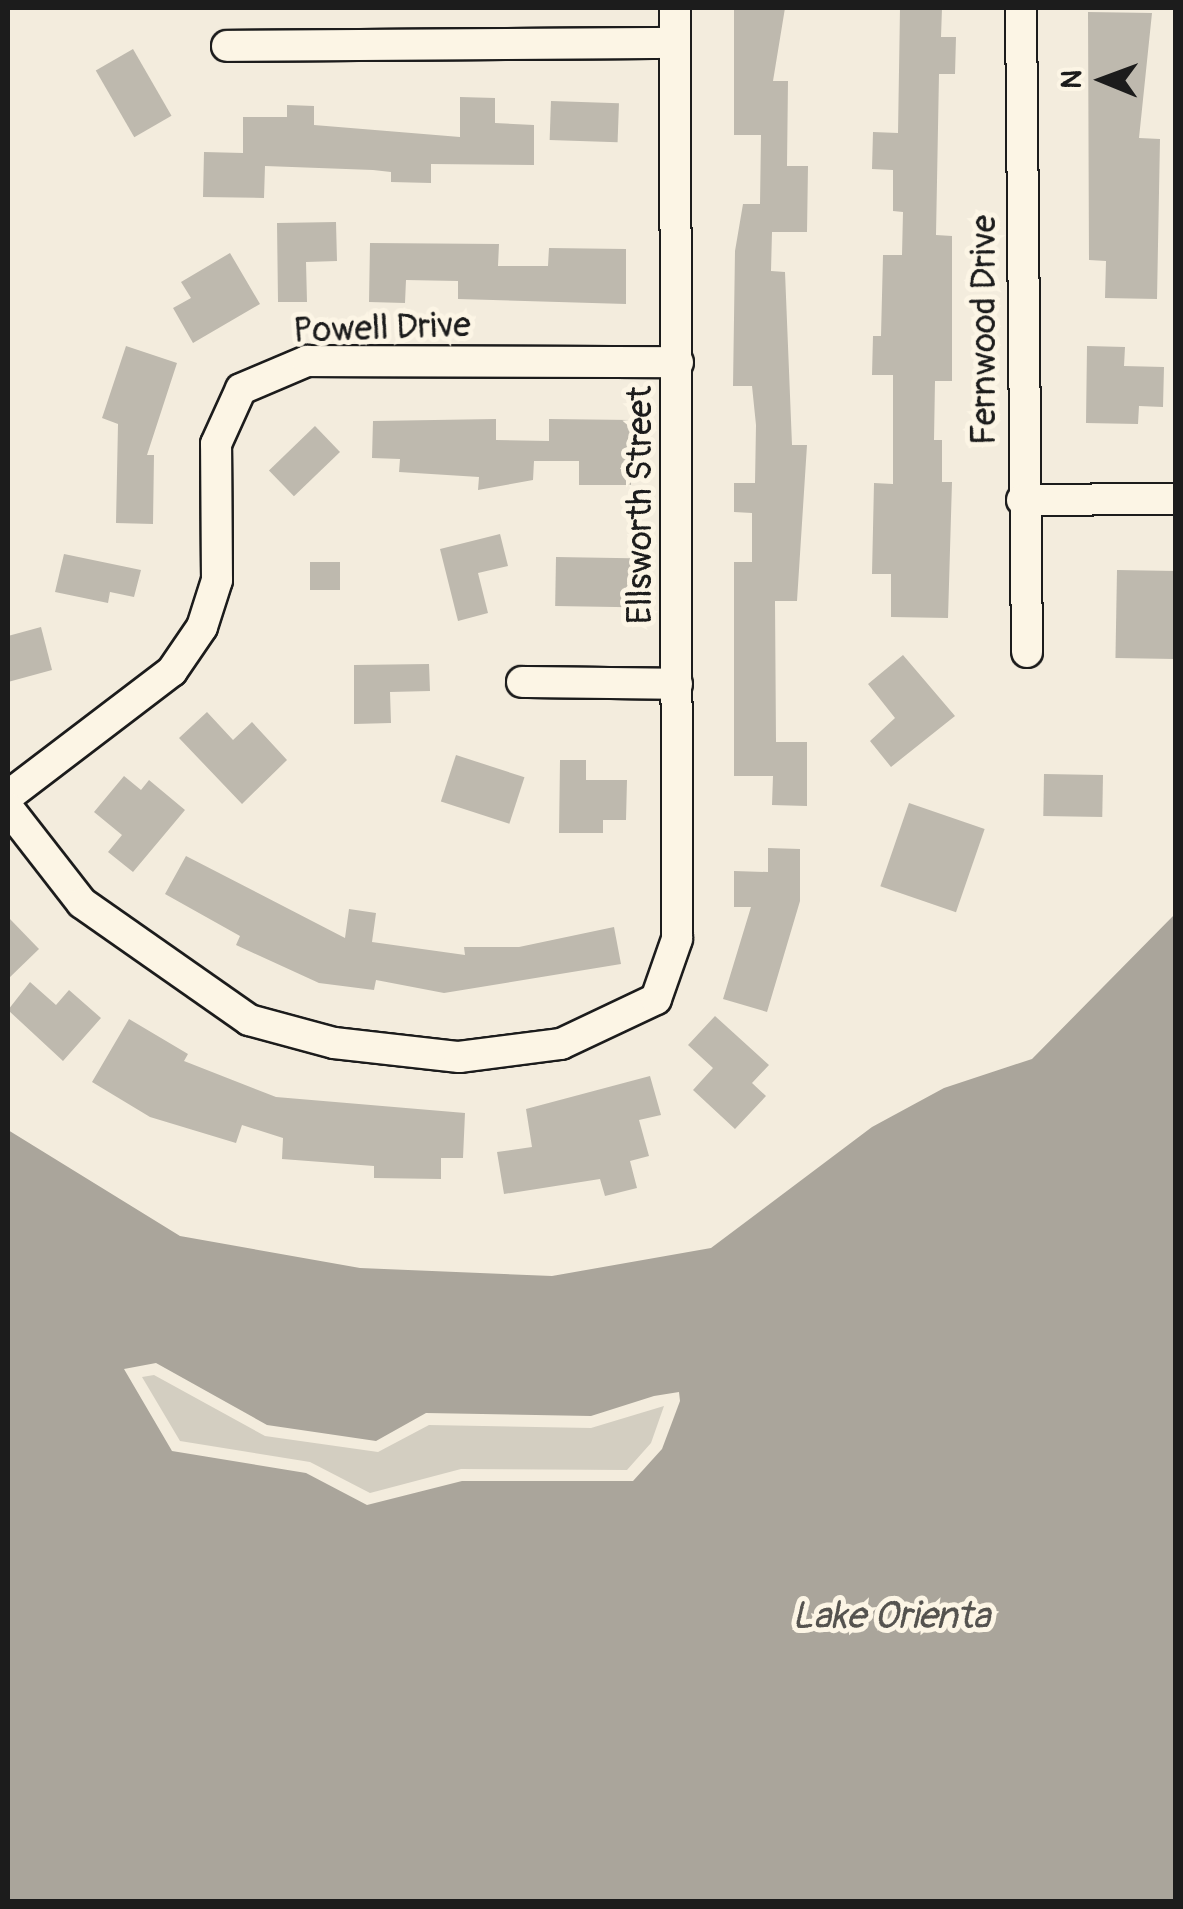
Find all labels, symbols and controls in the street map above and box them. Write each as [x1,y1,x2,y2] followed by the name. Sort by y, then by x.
[1053,30,1153,130] north arrow
[1055,70,1090,89] text: N
[963,215,1005,445] street label: Fernwood Drive
[293,304,471,352] street label: Powell Drive
[619,386,661,624] street label: Ellsworth Street
[792,1594,990,1640] water label: Lake Orienta

